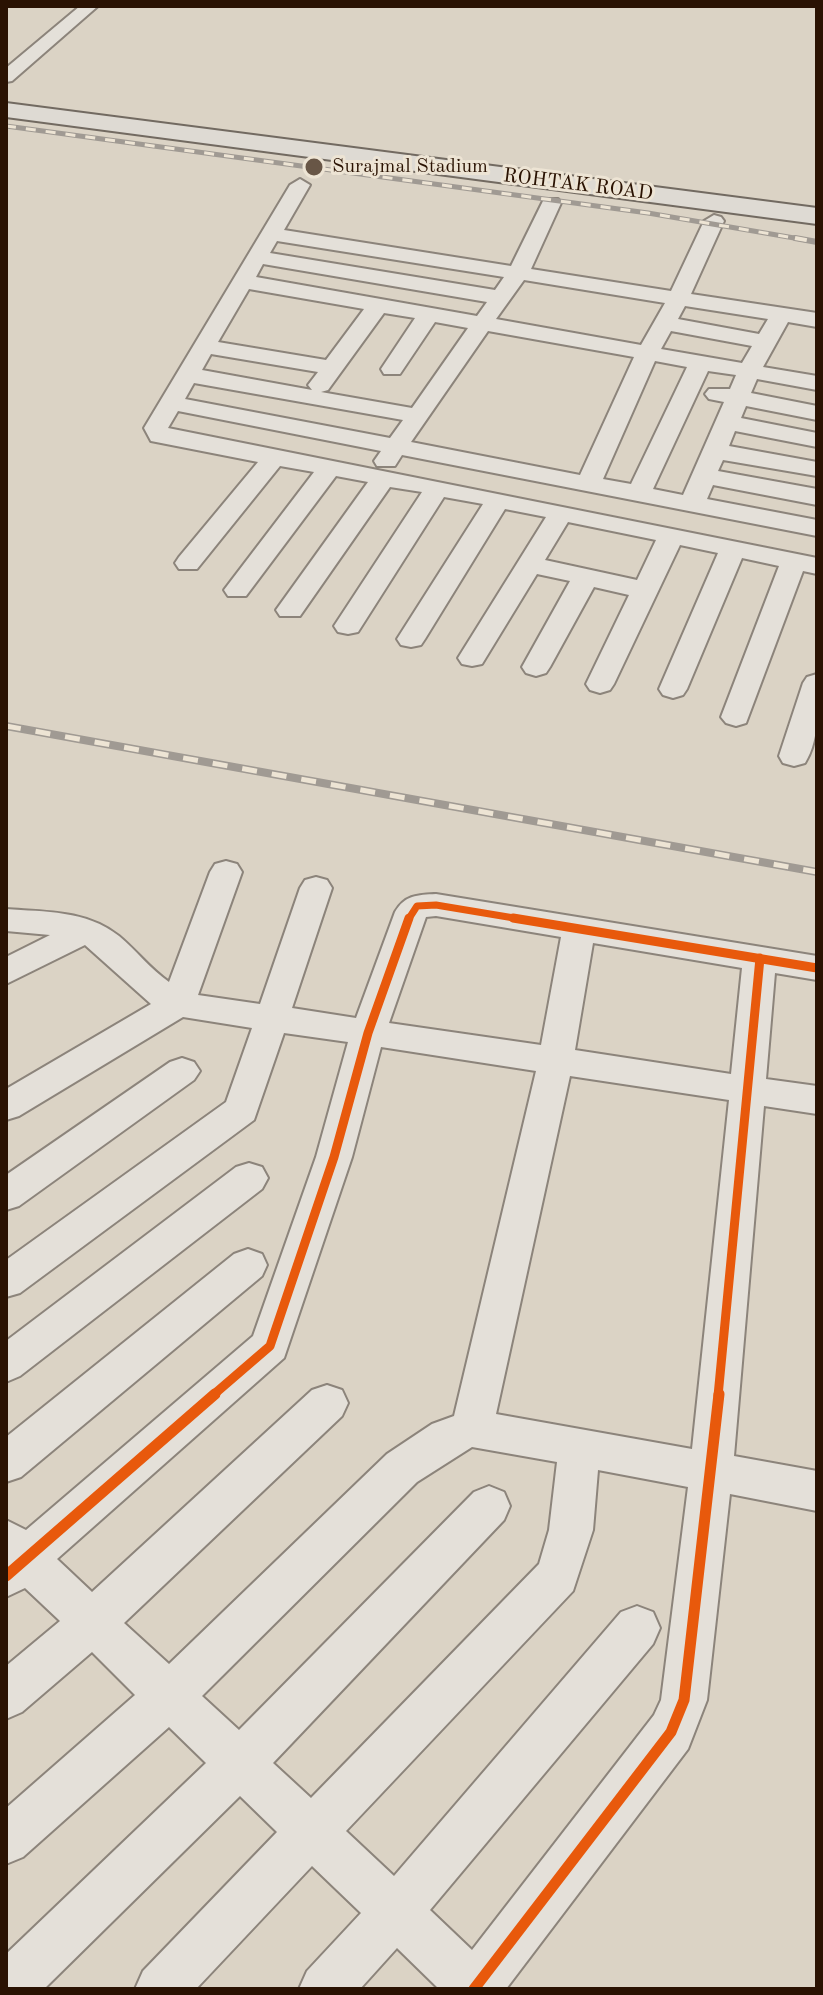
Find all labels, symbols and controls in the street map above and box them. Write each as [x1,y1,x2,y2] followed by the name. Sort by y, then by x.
[332,155,488,179] place label: Surajmal Stadium
[303,156,325,178] marker: Surajmal Stadium
[502,164,654,206] street label: ROHTAK ROAD

